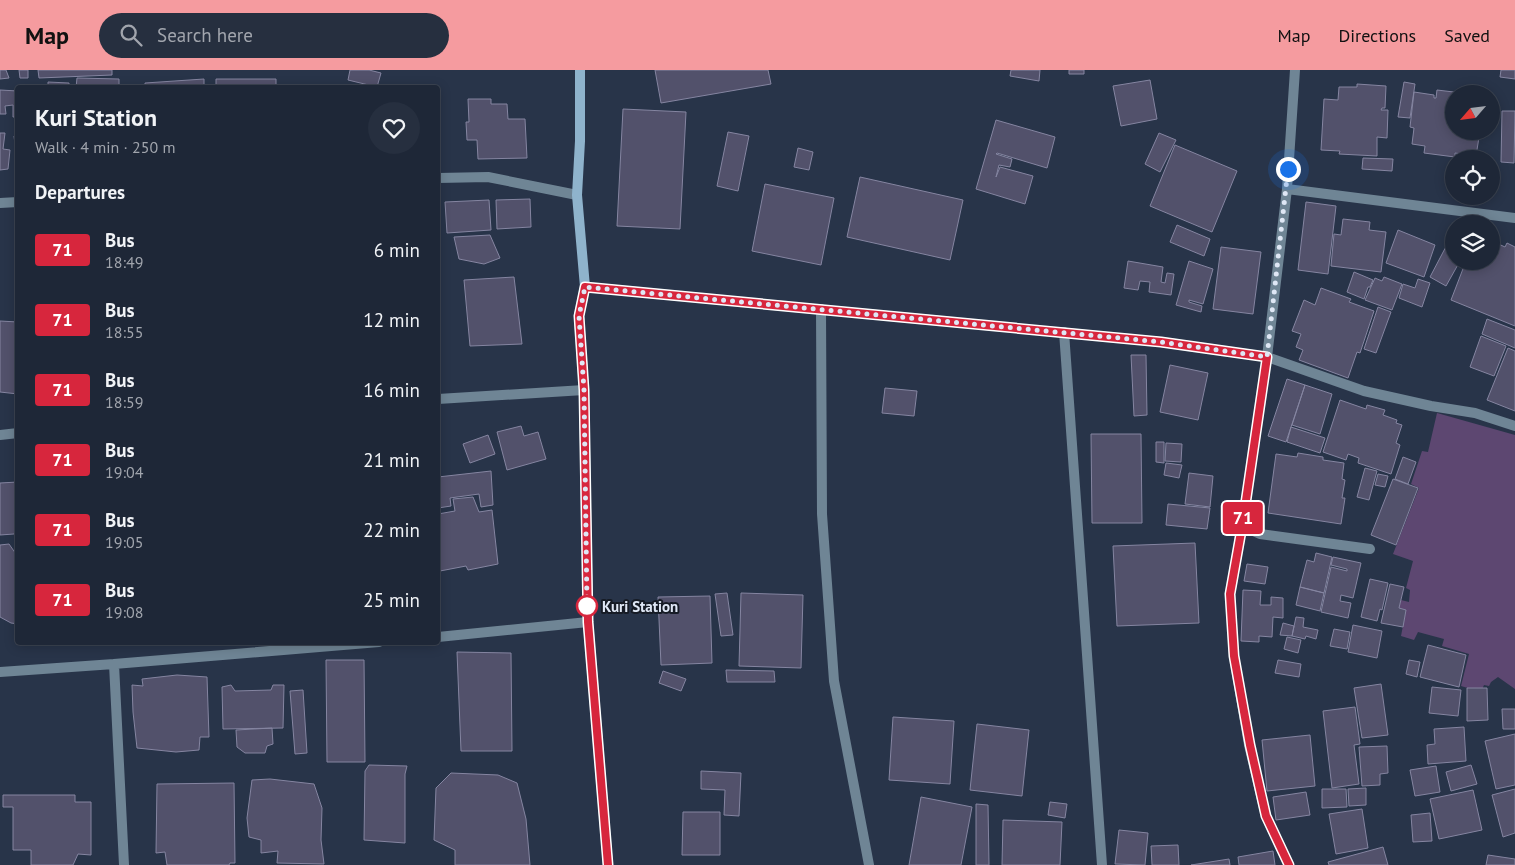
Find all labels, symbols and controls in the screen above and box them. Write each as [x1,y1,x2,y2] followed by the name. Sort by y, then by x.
[99,13,449,58] search box
[25,20,69,51] text: Map
[117,21,145,49] icon: search
[157,23,253,47] text: Search here
[1278,24,1310,47] text: Map
[1338,24,1416,47] text: Directions
[1444,24,1490,47] text: Saved
[1445,85,1500,140] north arrow
[1445,85,1500,270] map controls
[35,102,157,133] text: Kuri Station
[368,102,420,154] button: heart
[35,137,175,157] text: Walk · 4 min · 250 m
[1445,150,1500,205] button: locate
[1276,157,1301,182] your location
[35,180,125,204] text: Departures
[1445,215,1500,270] button: layers
[105,228,134,252] text: Bus
[52,238,73,261] text: 71
[374,238,420,262] text: 6 min
[105,252,143,272] text: 18:49
[105,298,134,322] text: Bus
[52,308,73,331] text: 71
[363,308,420,332] text: 12 min
[105,322,143,342] text: 18:55
[105,368,134,392] text: Bus
[52,378,73,401] text: 71
[363,378,420,402] text: 16 min
[105,392,143,412] text: 18:59
[105,438,134,462] text: Bus
[52,448,73,471] text: 71
[363,448,420,472] text: 21 min
[105,462,143,482] text: 19:04
[1220,502,1266,534] line badge: 71
[1233,506,1253,529] text: 71
[105,508,134,532] text: Bus
[52,518,73,541] text: 71
[363,518,420,542] text: 22 min
[105,532,143,552] text: 19:05
[105,578,134,602] text: Bus
[52,588,73,611] text: 71
[363,588,420,612] text: 25 min
[576,595,598,617] marker: Kuri Station
[602,597,678,616] place label: Kuri Station
[105,602,143,622] text: 19:08

